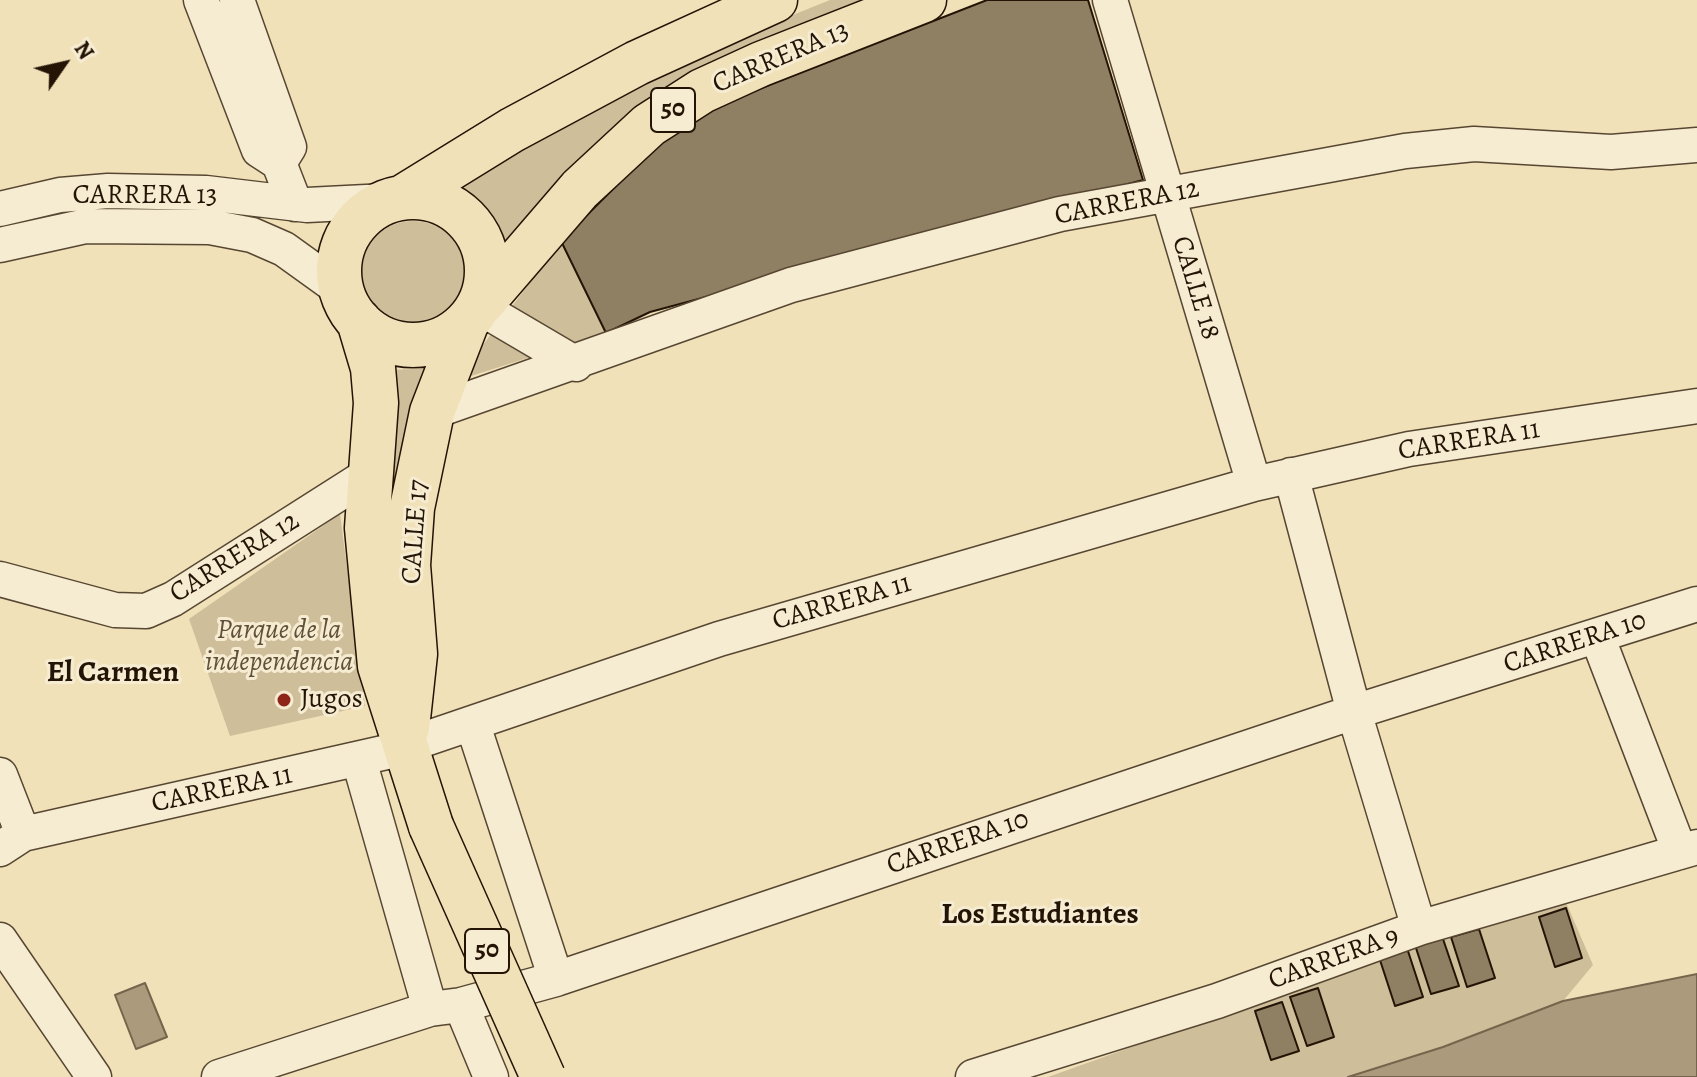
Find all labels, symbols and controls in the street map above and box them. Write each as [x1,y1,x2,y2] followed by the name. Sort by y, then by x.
[708,14,854,102] street label: CARRERA 13
[24,24,104,104] north arrow
[67,36,101,66] text: N
[651,88,695,132] road number: 50
[1052,173,1202,233] street label: CARRERA 12
[73,179,217,213] street label: CARRERA 13
[1163,232,1227,344] street label: CALLE 18
[1396,413,1542,469] street label: CARRERA 11
[396,479,436,585] street label: CALLE 17
[164,505,306,611] street label: CARRERA 12
[769,567,915,639] street label: CARRERA 11
[1499,604,1651,682] street label: CARRERA 10
[205,614,353,680] park label: Parque de la independencia
[47,656,179,692] district label: El Carmen
[300,683,363,717] place label: Jugos
[275,691,293,709] marker: Jugos
[149,759,295,821] street label: CARRERA 11
[882,803,1034,883] street label: CARRERA 10
[941,898,1139,934] district label: Los Estudiantes
[1264,920,1404,998] street label: CARRERA 9
[465,929,509,973] road number: 50

